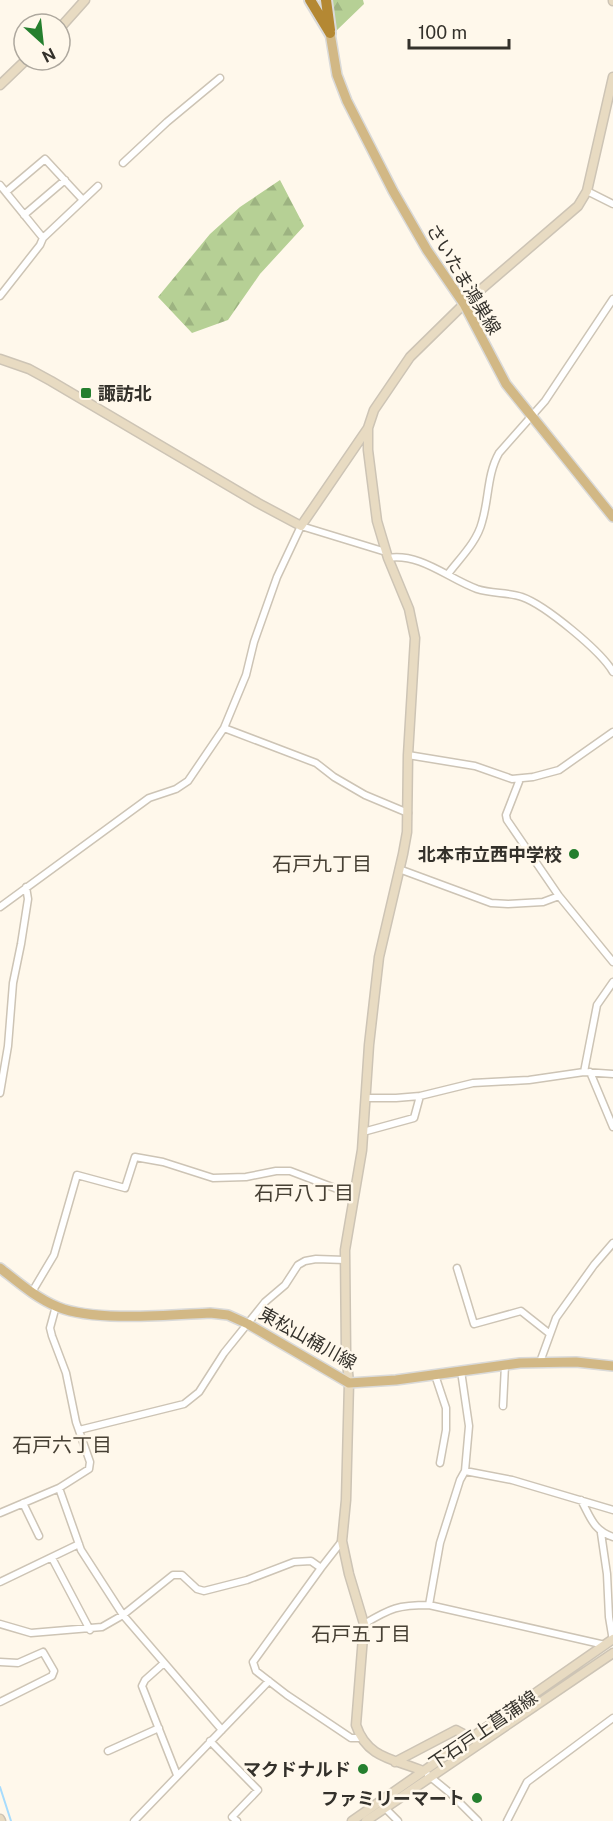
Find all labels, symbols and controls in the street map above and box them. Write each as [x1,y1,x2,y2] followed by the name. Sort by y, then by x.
[12,12,72,72] north arrow
[409,12,510,50] scale bar
[418,22,467,43] text: 100 m
[39,44,58,66] text: N
[423,220,505,338] street label: さいたま鴻巣線
[98,383,152,404] place label: 諏訪北
[79,386,93,400] marker: 諏訪北
[418,844,562,865] place label: 北本市立西中学校
[567,847,581,861] marker: 北本市立西中学校
[272,852,372,876] district label: 石戸九丁目
[254,1181,354,1205] district label: 石戸八丁目
[256,1303,360,1373] street label: 東松山桶川線
[12,1433,112,1457] district label: 石戸六丁目
[311,1622,411,1646] district label: 石戸五丁目
[425,1686,541,1774] street label: 下石戸上菖蒲線
[243,1759,351,1780] place label: マクドナルド
[356,1762,370,1776] marker: マクドナルド
[321,1788,465,1809] place label: ファミリーマート
[470,1791,484,1805] marker: ファミリーマート

